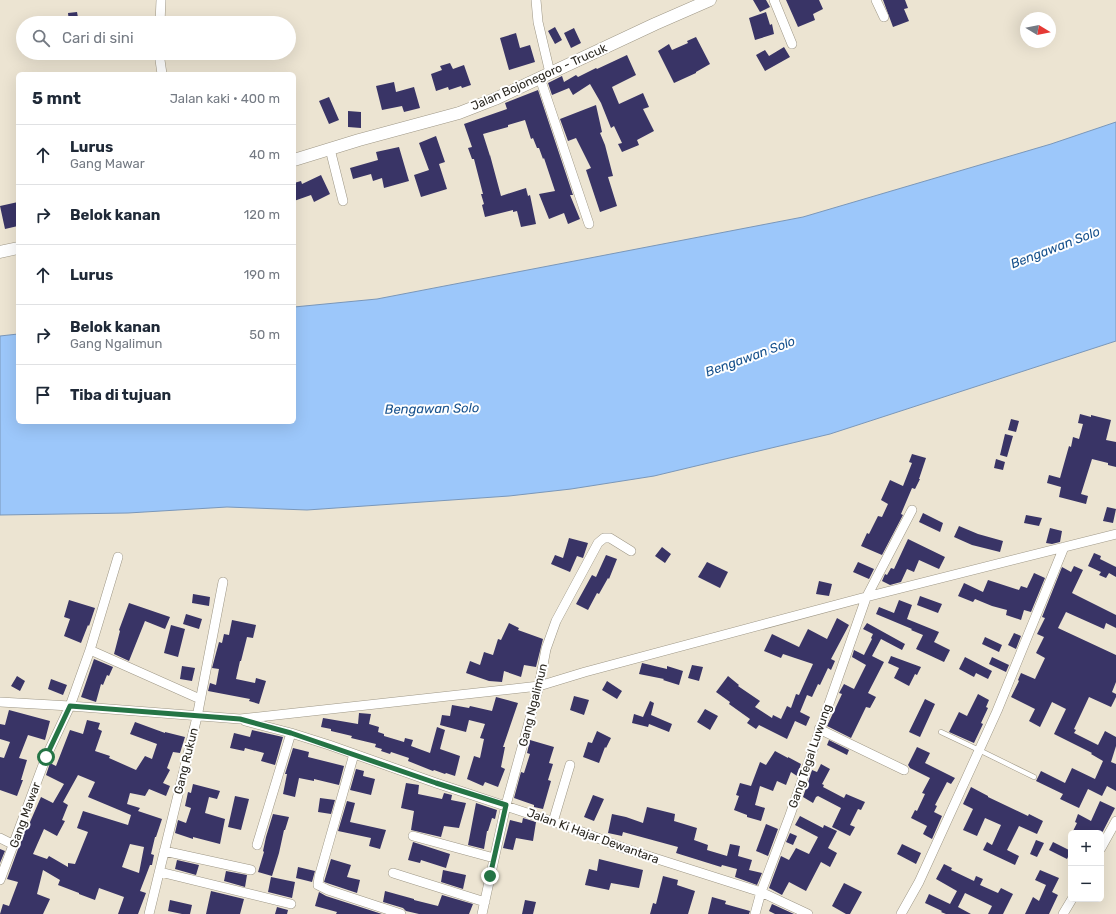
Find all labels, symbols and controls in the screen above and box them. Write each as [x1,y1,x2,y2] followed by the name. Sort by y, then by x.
[1020,12,1056,48] north arrow
[16,16,296,60] search box
[30,27,52,49] icon: search
[62,29,134,47] text: Cari di sini
[469,40,610,113] street label: Jalan Bojonegoro - Trucuk
[32,88,81,108] text: 5 mnt
[170,91,280,106] text: Jalan kaki · 400 m
[70,138,113,156] text: Lurus
[32,144,54,166] icon: ahead
[249,147,280,162] text: 40 m
[70,156,145,171] text: Gang Mawar
[32,204,54,226] icon: right
[70,206,160,224] text: Belok kanan
[244,207,280,222] text: 120 m
[1008,224,1102,272] water label: Bengawan Solo
[32,264,54,286] icon: ahead
[70,266,113,284] text: Lurus
[244,267,280,282] text: 190 m
[70,318,160,336] text: Belok kanan
[32,324,54,346] icon: right
[249,327,280,342] text: 50 m
[703,333,797,381] water label: Bengawan Solo
[70,336,162,351] text: Gang Ngalimun
[32,384,54,406] icon: arrive
[70,386,171,404] text: Tiba di tujuan
[385,400,479,418] water label: Bengawan Solo
[516,662,550,748] street label: Gang Ngalimun
[786,702,834,810] street label: Gang Tegal Luwung
[171,726,201,796] street label: Gang Rukun
[37,748,55,766] route start
[7,780,44,850] street label: Gang Mawar
[525,806,661,866] street label: Jalan Ki Hajar Dewantara
[1068,830,1104,902] map controls
[1068,830,1104,866] button: +
[1068,866,1104,902] button: −
[481,867,499,885] route end

